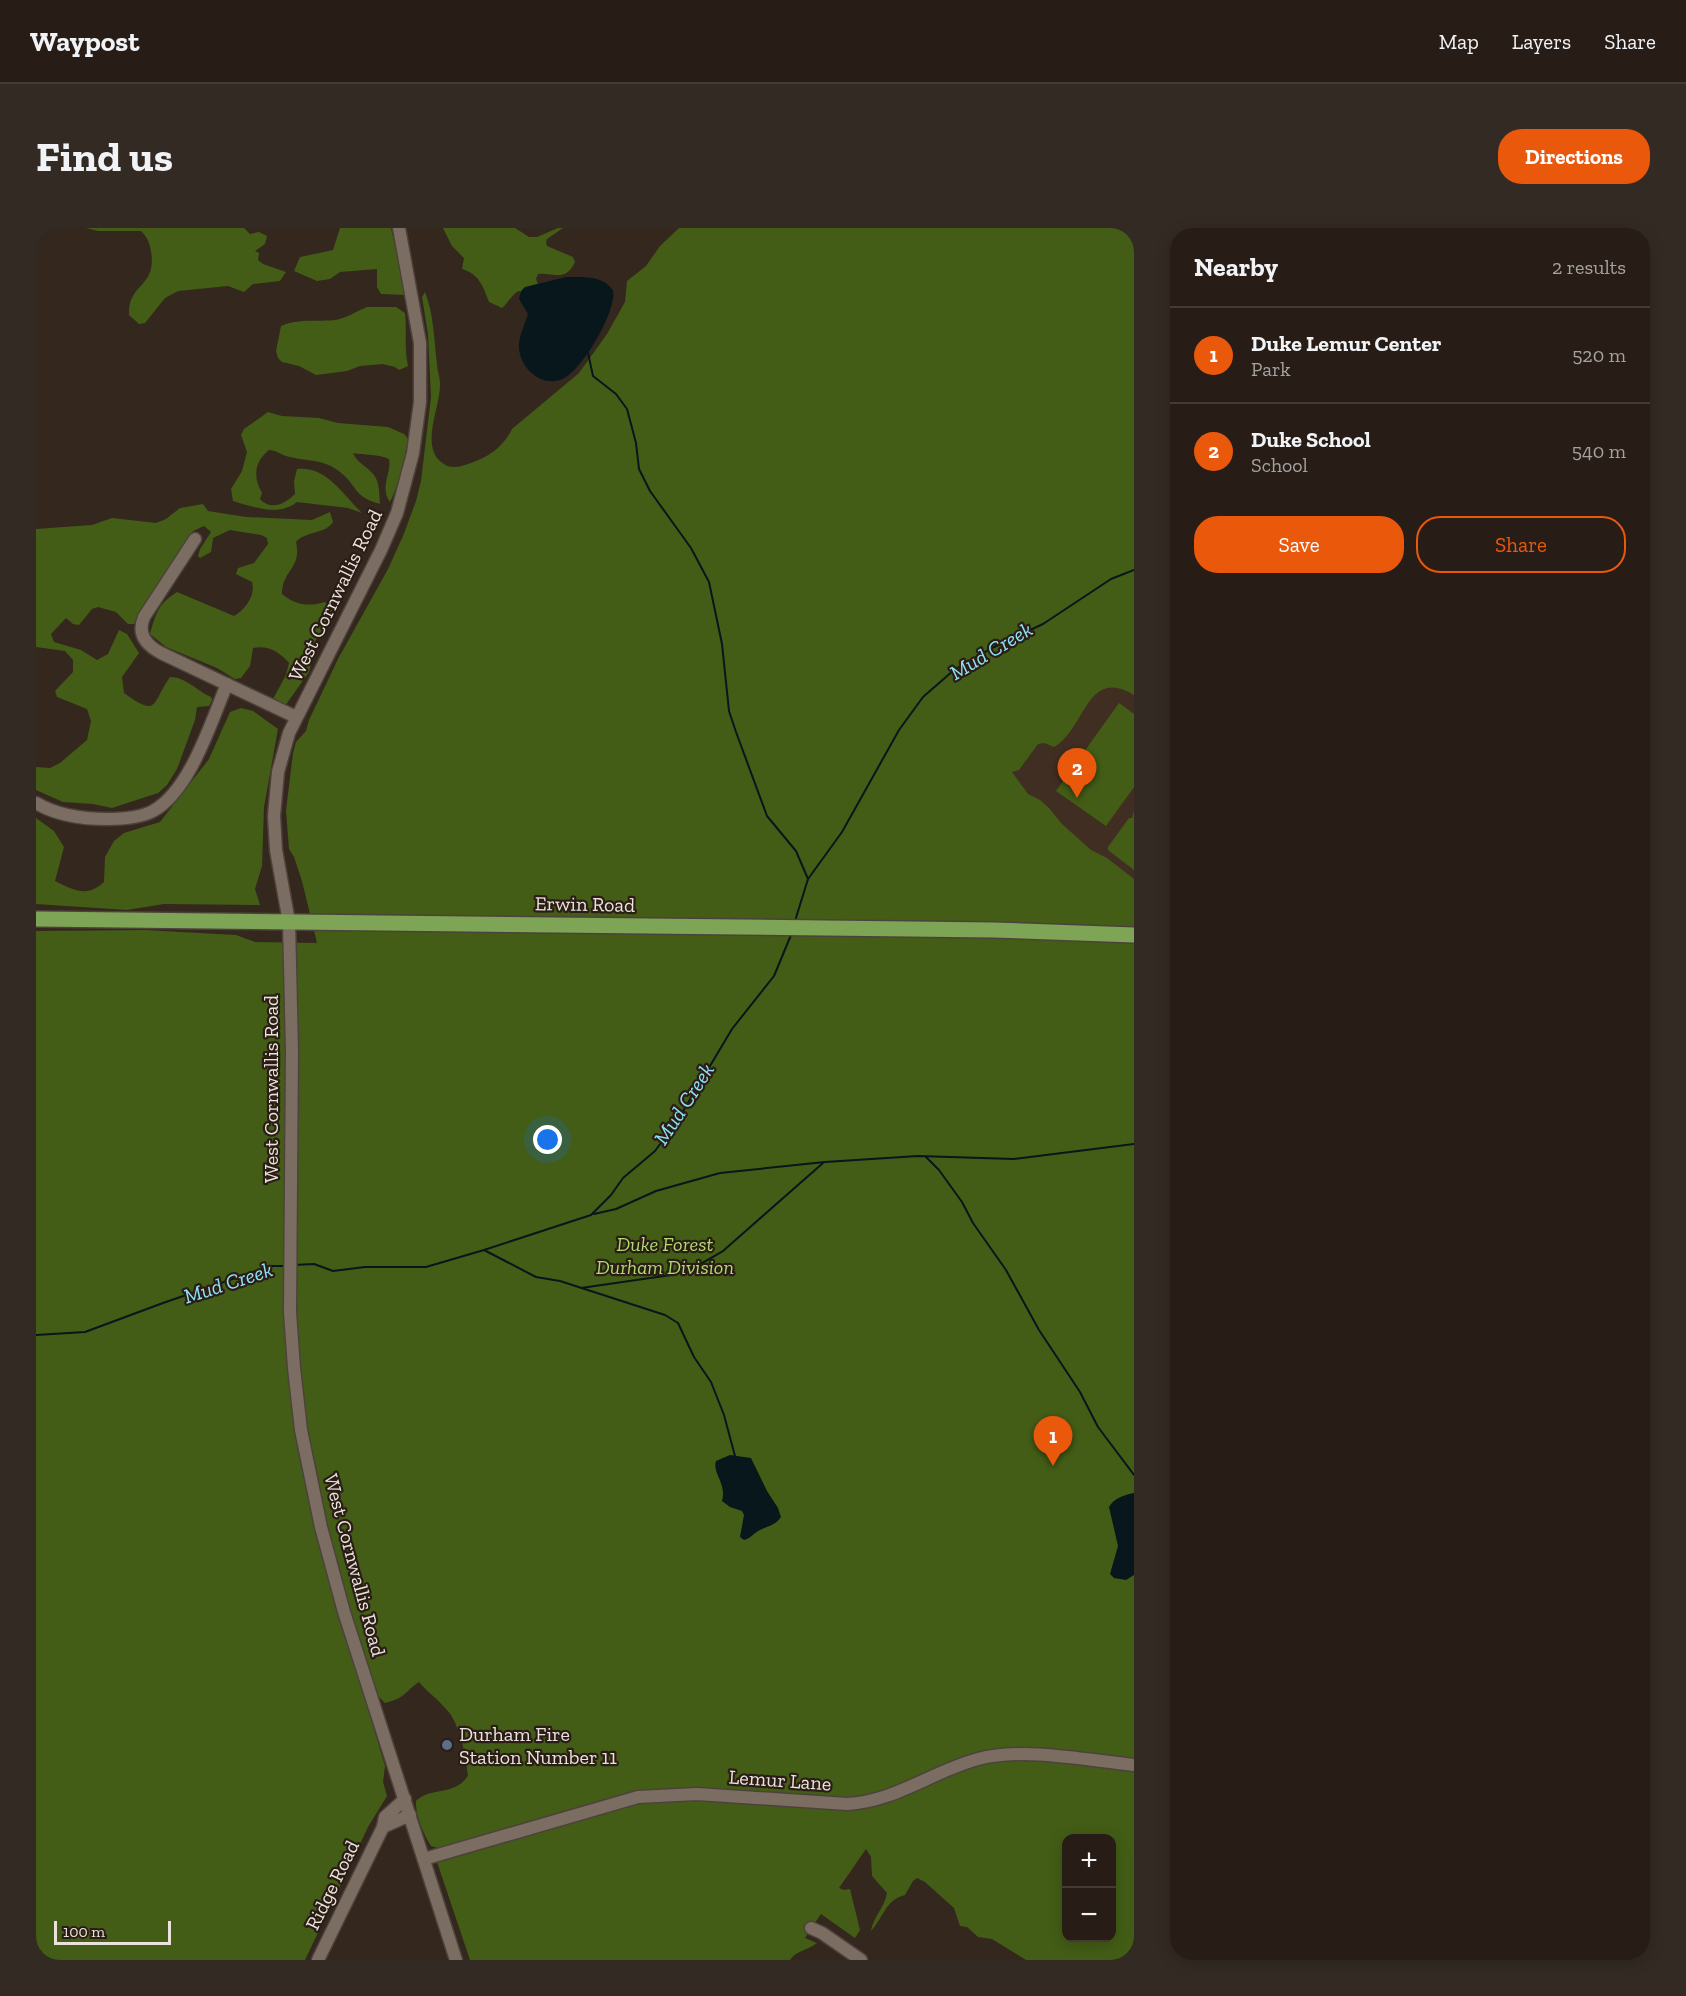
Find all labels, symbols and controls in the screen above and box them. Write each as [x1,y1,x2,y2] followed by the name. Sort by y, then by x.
[30,25,139,58] text: Waypost
[1439,29,1479,54] text: Map
[1512,29,1571,54] text: Layers
[1604,29,1656,54] text: Share
[1498,129,1650,184] button: Directions
[36,131,173,182] text: Find us
[1194,251,1278,283] text: Nearby
[1552,255,1626,279] text: 2 results
[1251,330,1441,357] text: Duke Lemur Center
[1209,343,1218,367] text: 1
[1572,343,1626,367] text: 520 m
[1251,357,1291,381] text: Park
[1251,426,1371,453] text: Duke School
[1208,439,1219,463] text: 2
[1572,439,1626,463] text: 540 m
[1251,453,1308,477] text: School
[283,505,387,685] street label: West Cornwallis Road
[1194,516,1404,573] button: Save
[1416,516,1626,573] button: Share
[945,616,1037,685] water label: Mud Creek
[1058,748,1096,798] pin: 2
[535,891,635,917] street label: Erwin Road
[259,995,283,1183] street label: West Cornwallis Road
[648,1058,719,1149] water label: Mud Creek
[533,1125,562,1154] your location
[596,1232,734,1279] park label: Duke Forest Durham Division
[180,1256,275,1309] water label: Mud Creek
[1034,1416,1072,1466] pin: 1
[319,1471,391,1659] street label: West Cornwallis Road
[459,1722,617,1769] place label: Durham Fire Station Number 11
[440,1738,454,1752] marker: Durham Fire Station Number 11
[728,1764,832,1796] street label: Lemur Lane
[1062,1834,1116,1942] map controls
[1062,1834,1116,1888] button: +
[300,1836,364,1934] street label: Ridge Road
[1062,1888,1116,1942] button: −
[54,1918,171,1946] scale bar
[63,1922,105,1941] text: 100 m

